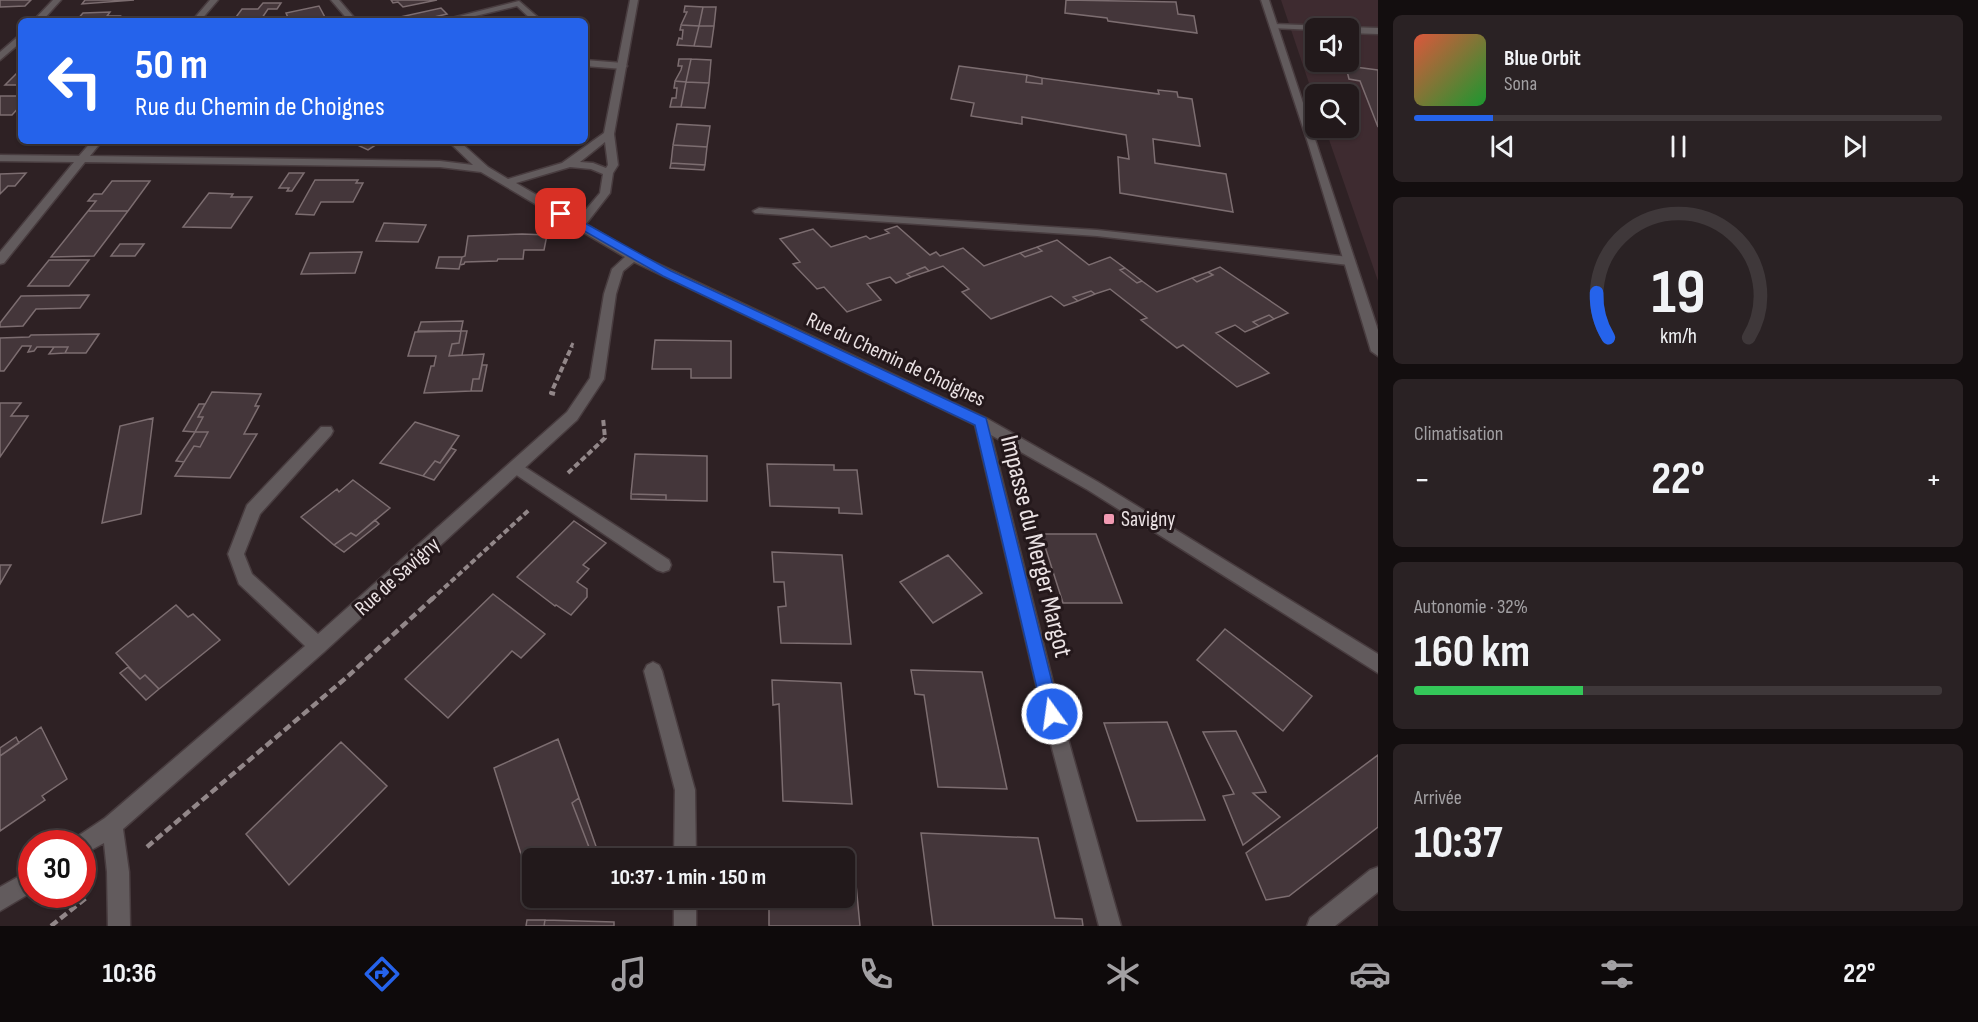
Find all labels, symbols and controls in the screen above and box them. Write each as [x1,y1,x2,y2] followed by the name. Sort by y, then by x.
[1305,18,1359,138] map controls
[1305,18,1359,72] button: sound
[135,40,208,91] text: 50 m
[36,42,114,120] icon: left
[1504,45,1581,72] text: Blue Orbit
[1504,72,1537,96] text: Sona
[1305,84,1359,138] button: search
[135,91,385,123] text: Rue du Chemin de Choignes
[1486,130,1519,163] icon: previous
[1662,130,1695,163] icon: pause
[1838,130,1871,163] icon: next
[535,188,586,239] pin
[544,197,577,230] icon: arrive
[1651,256,1705,331] text: 19
[803,307,989,412] street label: Rue du Chemin de Choignes
[1659,324,1697,349] text: km/h
[1414,422,1503,446] text: Climatisation
[993,432,1078,661] street label: Impasse du Merger Margot
[1651,452,1705,507] text: 22°
[1414,460,1430,500] text: −
[1926,460,1942,500] text: +
[1121,507,1175,532] place label: Savigny
[1102,512,1116,526] marker: Savigny
[350,532,445,621] street label: Rue de Savigny
[1414,595,1528,619] text: Autonomie · 32%
[1414,625,1530,680] text: 160 km
[1020,682,1084,746] position arrow
[1414,786,1462,810] text: Arrivée
[1414,816,1502,871] text: 10:37
[18,830,96,908] speed limit sign: 30
[611,864,766,891] text: 10:37 · 1 min · 150 m
[361,953,403,995] icon: directions
[608,953,650,995] icon: music
[855,953,897,995] icon: phone
[1102,953,1144,995] icon: climate
[1349,953,1391,995] icon: car
[1596,953,1638,995] icon: filters
[102,958,156,990] text: 10:36
[1843,958,1876,990] text: 22°

